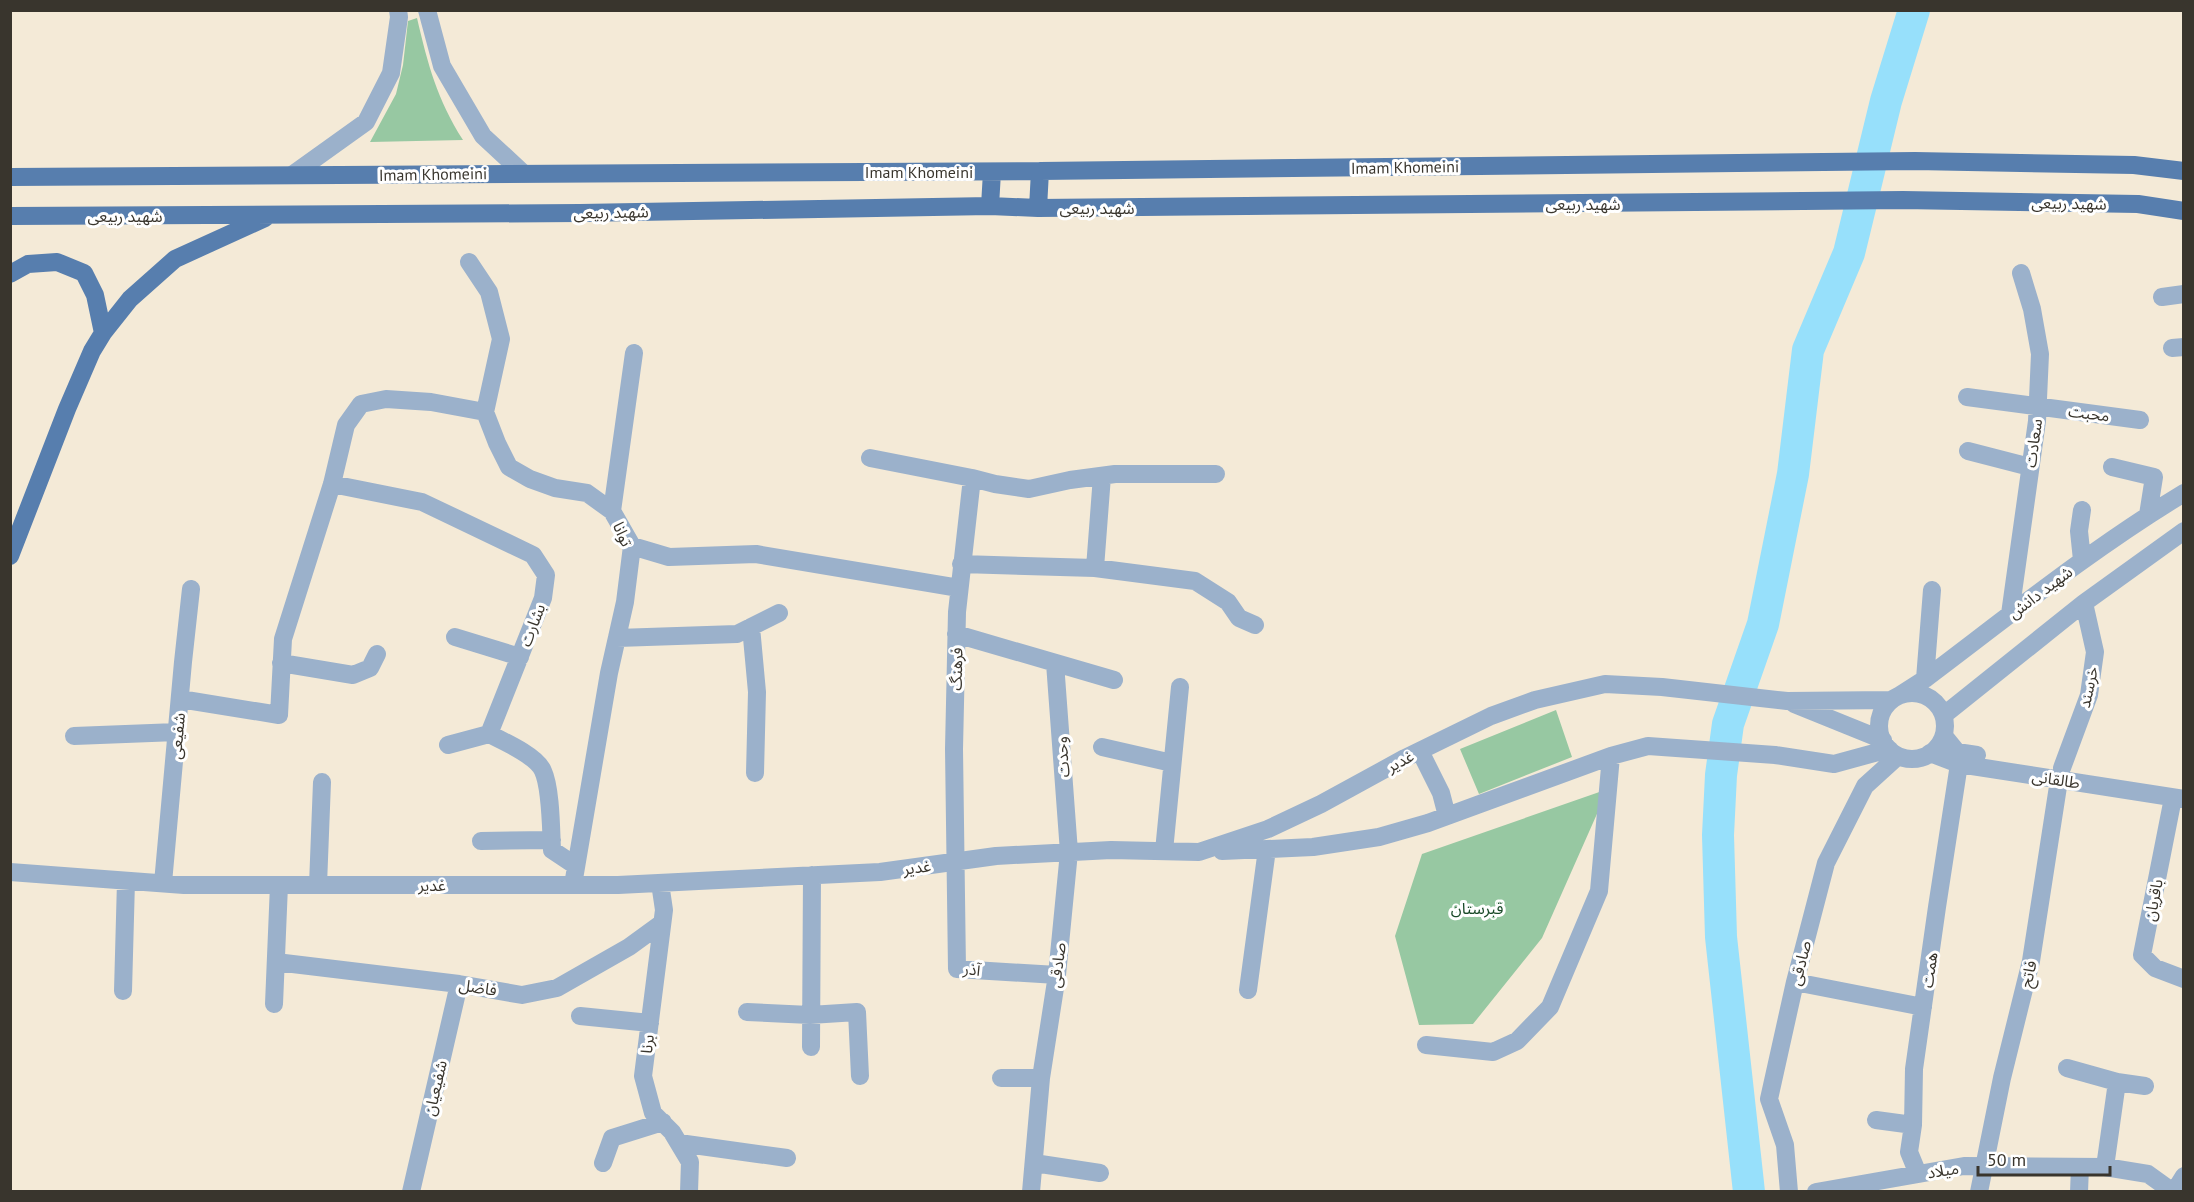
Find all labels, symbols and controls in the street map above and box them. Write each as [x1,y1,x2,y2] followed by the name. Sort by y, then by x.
[1351,156,1459,178] street label: Imam Khomeini
[865,162,973,182] street label: Imam Khomeini
[379,163,487,185] street label: Imam Khomeini
[2031,192,2107,214] street label: شهید ربیعی
[1545,194,1621,214] street label: شهید ربیعی
[1059,198,1135,218] street label: شهید ربیعی
[573,201,649,223] street label: شهید ربیعی
[87,206,163,226] street label: شهید ربیعی
[2067,401,2111,425] street label: محبت
[2020,417,2046,469] street label: سعادت
[609,518,637,550] street label: توانا
[2004,561,2076,623] street label: شهید دانش
[515,601,549,649] street label: بشارت
[946,647,966,691] street label: فرهنگ
[2074,664,2102,710] street label: خرسند
[165,712,189,760] street label: شفیعی
[1051,736,1073,778] street label: وحدت
[1382,746,1417,777] street label: غدیر
[2031,765,2082,793] street label: طالقانی
[901,855,932,879] street label: غدیر
[417,875,446,895] street label: غدیر
[2139,877,2167,923] street label: باقریان
[1451,898,1503,918] park label: قبرستان
[1785,938,1815,988] street label: صادقی
[1044,941,1070,989] street label: صادقی
[1917,951,1941,989] street label: همت
[961,958,983,980] street label: آذر
[2015,959,2044,990] street label: فاتح
[458,974,498,1000] street label: فاضل
[636,1033,658,1055] street label: برنا
[419,1058,451,1118] street label: شفیعیان
[1978,1139,2110,1177] scale bar
[1987,1148,2026,1171] text: 50 m
[1926,1158,1960,1182] street label: میلاد

